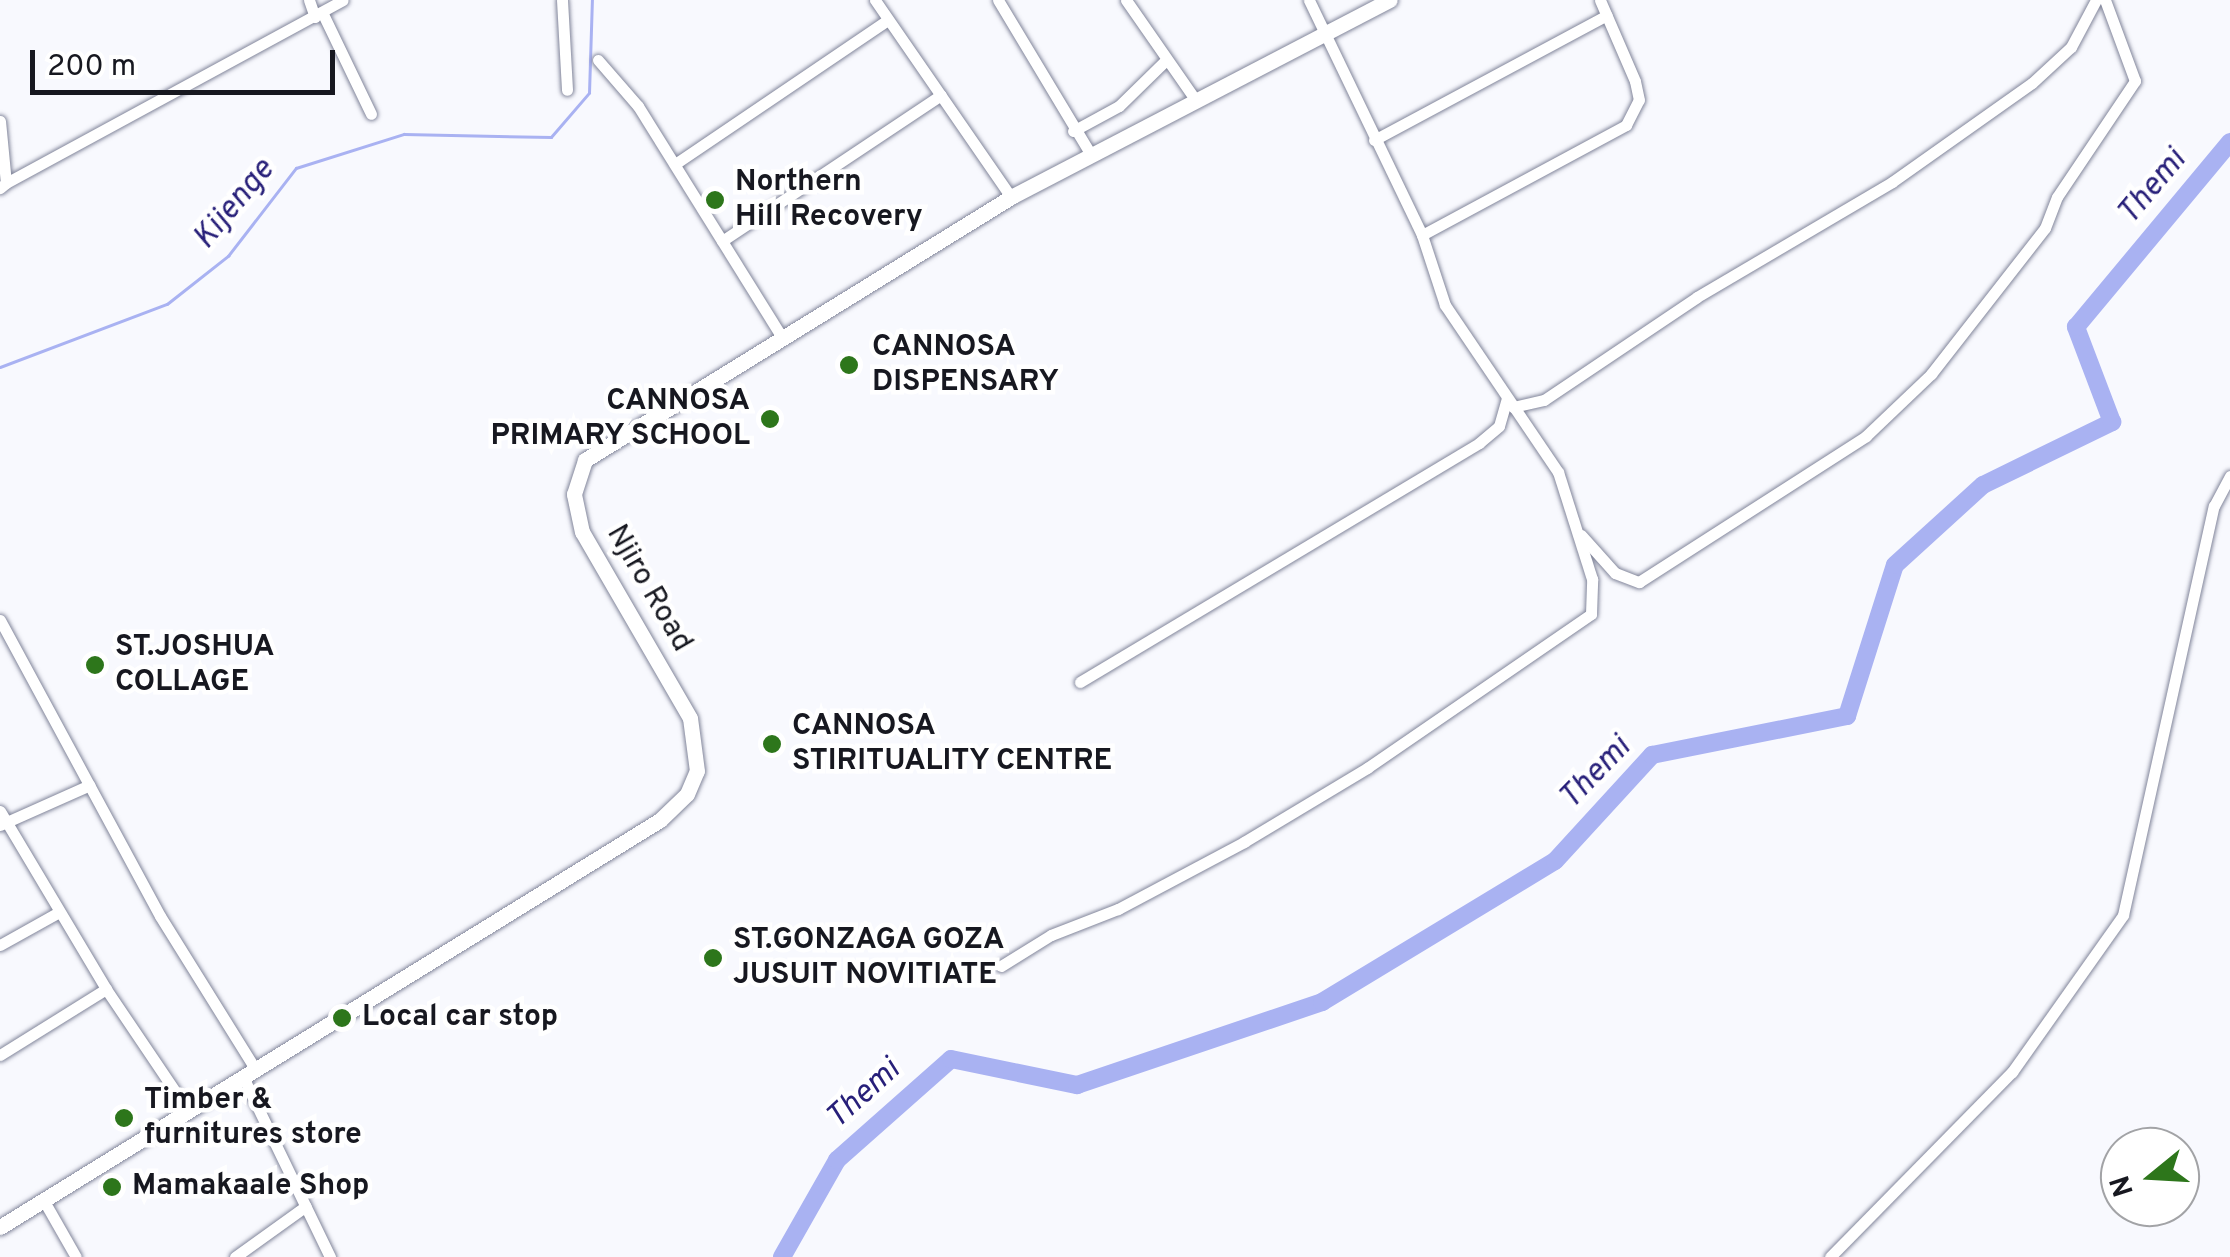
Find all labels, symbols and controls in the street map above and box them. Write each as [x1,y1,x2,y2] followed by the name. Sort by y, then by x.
[35,30,340,92] scale bar
[47,49,136,86] text: 200 m
[2111,143,2195,233] water label: Themi
[186,152,284,258] water label: Kijenge
[735,165,923,236] place label: Northern Hill Recovery
[704,189,726,211] marker: Northern Hill Recovery
[872,330,1059,400] place label: CANNOSA DISPENSARY
[836,352,862,378] marker: CANNOSA DISPENSARY
[489,384,750,454] place label: CANNOSA PRIMARY SCHOOL
[759,408,781,430] marker: CANNOSA PRIMARY SCHOOL
[597,519,699,659] street label: Njiro Road
[115,630,274,700] place label: ST.JOSHUA COLLAGE
[84,654,106,676] marker: ST.JOSHUA COLLAGE
[792,709,1114,780] place label: CANNOSA STIRITUALITY CENTRE
[1552,730,1640,818] water label: Themi
[761,733,783,755] marker: CANNOSA STIRITUALITY CENTRE
[733,923,1006,994] place label: ST.GONZAGA GOZA JUSUIT NOVITIATE
[702,947,724,969] marker: ST.GONZAGA GOZA JUSUIT NOVITIATE
[362,1000,558,1036] place label: Local car stop
[331,1007,353,1029] marker: Local car stop
[819,1052,909,1138] water label: Themi
[144,1083,362,1154] place label: Timber & furnitures store
[113,1107,135,1129] marker: Timber & furnitures store
[2100,1127,2200,1227] north arrow
[132,1169,369,1205] place label: Mamakaale Shop
[2103,1171,2144,1201] text: N
[101,1176,123,1198] marker: Mamakaale Shop

